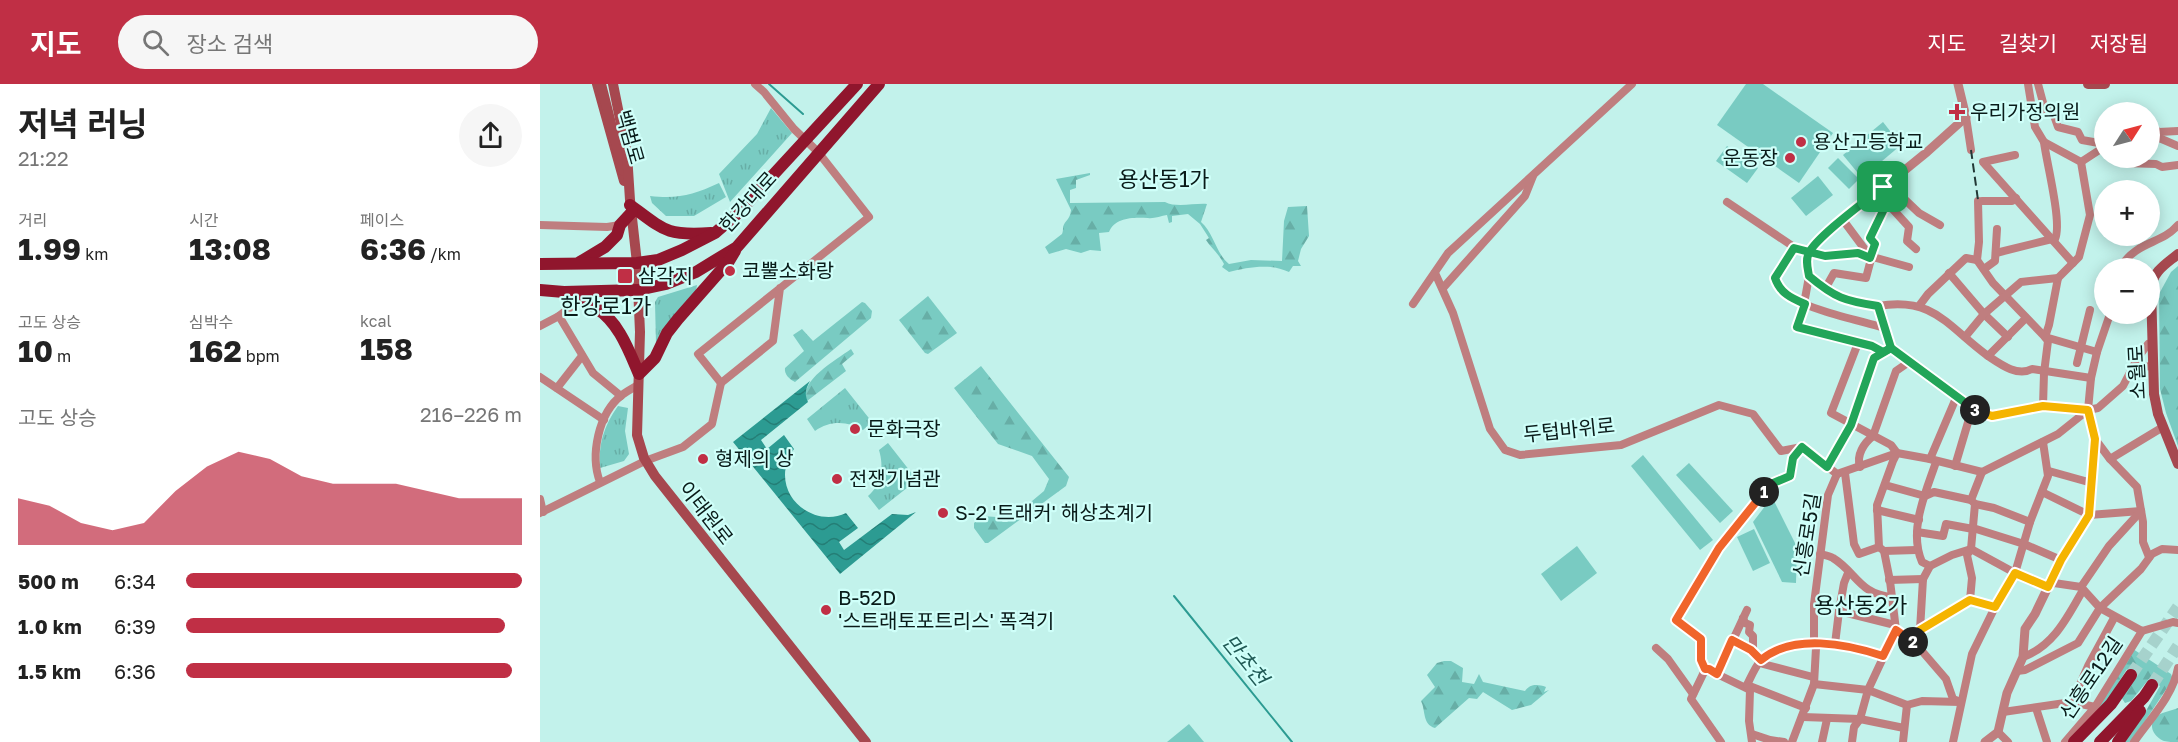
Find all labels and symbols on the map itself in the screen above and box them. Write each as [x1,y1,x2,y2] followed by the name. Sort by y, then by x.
[1970,99,2080,123] place label: 우리가정의원
[2094,102,2160,168] north arrow
[1948,103,1966,121] marker: 우리가정의원
[612,107,650,167] street label: 백범로
[1813,129,1923,153] place label: 용산고등학교
[1794,135,1808,149] marker: 용산고등학교
[1723,145,1778,169] place label: 운동장
[1783,151,1797,165] marker: 운동장
[1857,161,1908,212] pin
[1118,165,1210,192] district label: 용산동1가
[714,166,781,237] street label: 한강대로
[742,258,834,282] place label: 코뿔소화랑
[638,263,693,287] place label: 삼각지
[723,264,737,278] marker: 코뿔소화랑
[616,267,634,285] marker: 삼각지
[560,292,652,319] district label: 한강로1가
[2123,344,2149,400] street label: 소월로
[1960,395,1990,425] pin: 3
[1522,412,1616,446] street label: 두텁바위로
[867,416,941,440] place label: 문화극장
[848,422,862,436] marker: 문화극장
[715,446,794,470] place label: 형제의 상
[696,452,710,466] marker: 형제의 상
[849,466,941,490] place label: 전쟁기념관
[830,472,844,486] marker: 전쟁기념관
[675,476,739,549] street label: 이태원로
[1749,477,1779,507] pin: 1
[1787,491,1825,579] street label: 신흥로5길
[955,500,1153,524] place label: S-2 '트래커' 해상초계기
[936,506,950,520] marker: S-2 '트래커' 해상초계기
[838,585,1054,632] place label: B-52D '스트래토포트리스' 폭격기
[1814,591,1908,618] district label: 용산동2가
[819,603,833,617] marker: B-52D '스트래토포트리스' 폭격기
[1898,627,1928,657] pin: 2
[1217,629,1276,692] water label: 만초천
[2054,631,2127,723] street label: 신흥로12길

